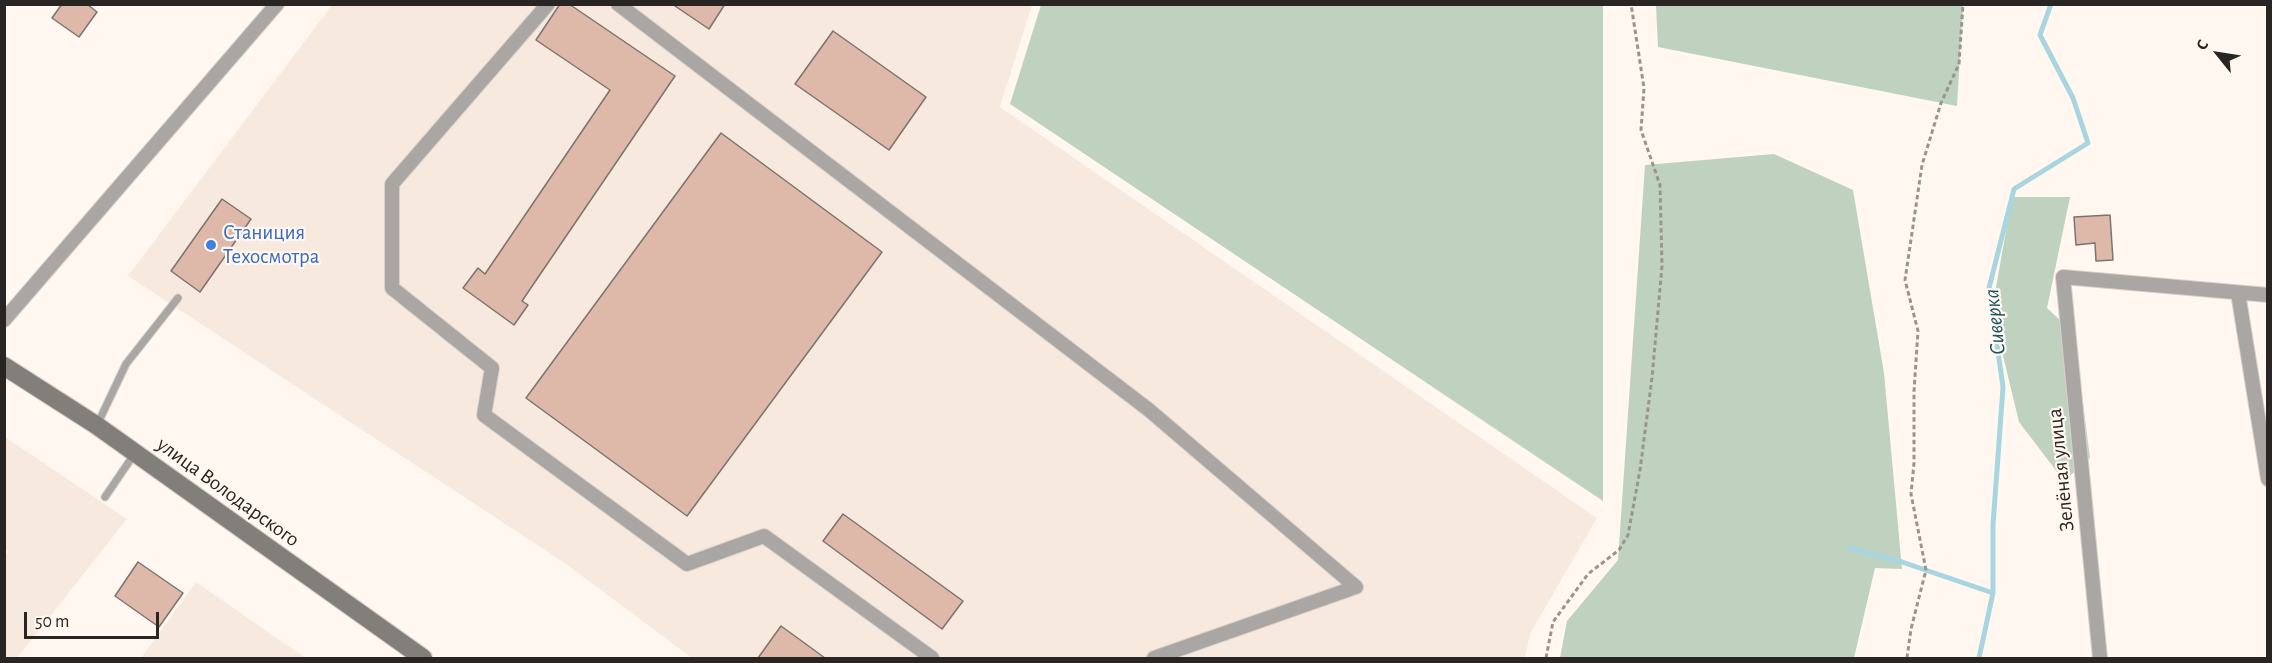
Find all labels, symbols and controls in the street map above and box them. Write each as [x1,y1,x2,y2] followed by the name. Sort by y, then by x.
[2188,24,2248,84] north arrow
[2193,37,2212,53] text: С
[223,220,319,270] place label: Станиция Техосмотра
[204,238,218,252] marker: Станиция Техосмотра
[1978,288,2012,356] water label: Сиверка
[2042,407,2080,533] street label: Зелёная улица
[152,432,304,552] street label: улица Володарского
[27,600,162,638] scale bar
[35,613,69,631] text: 50 m

